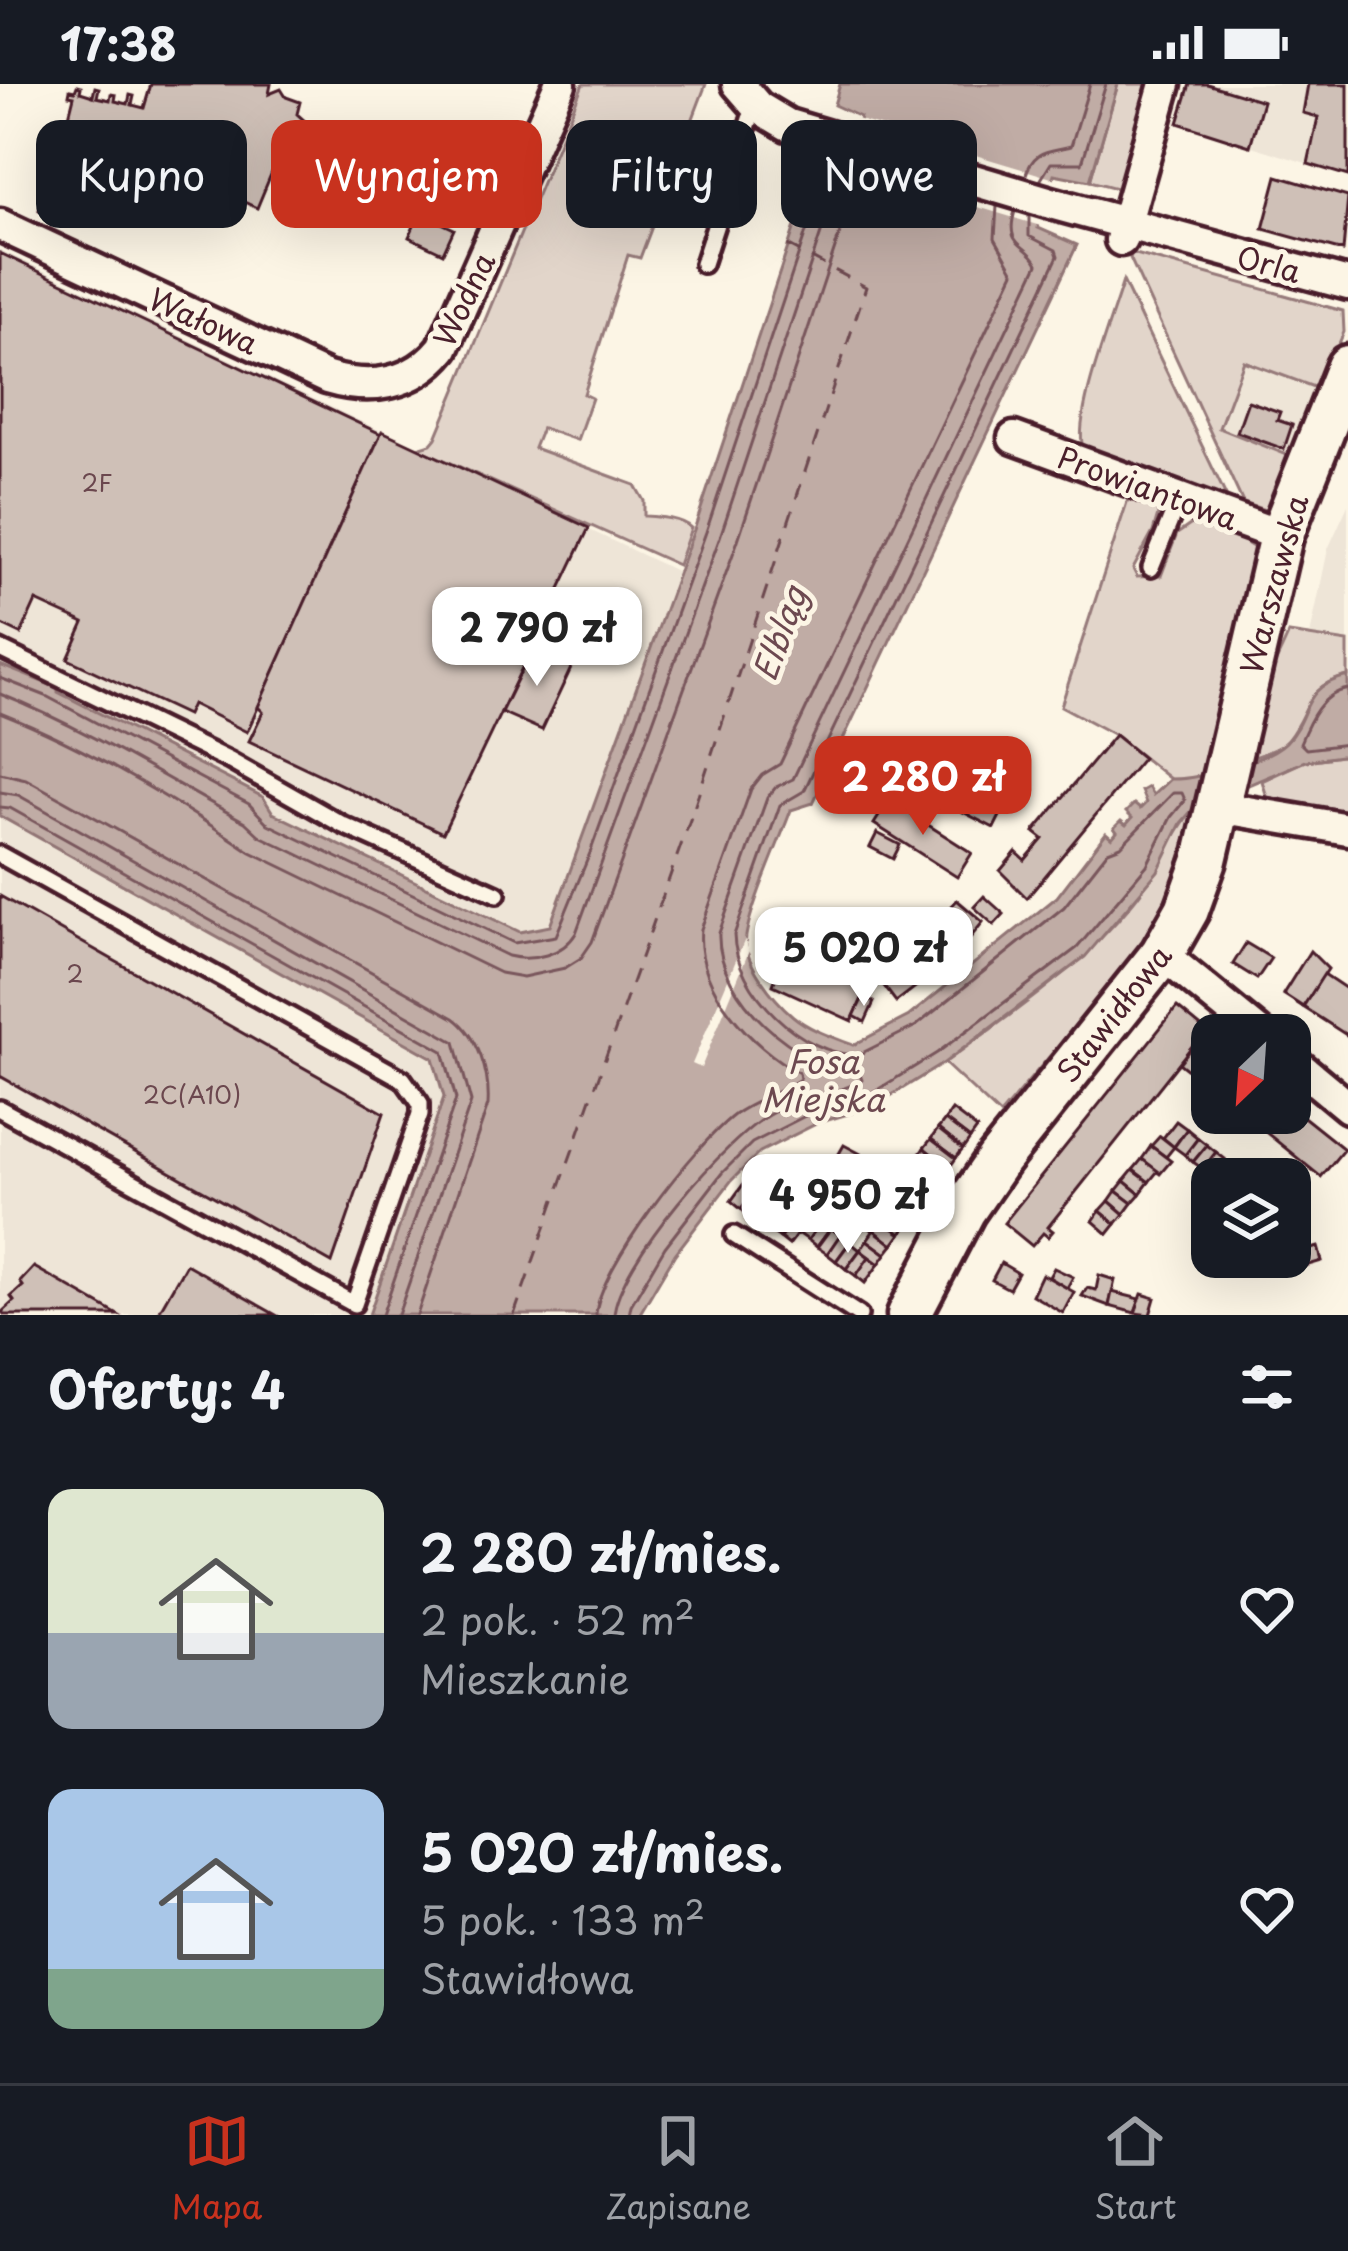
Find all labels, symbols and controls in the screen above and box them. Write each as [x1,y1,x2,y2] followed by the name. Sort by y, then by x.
[60,8,177,76] text: 17:38
[36,120,247,228] chip: Kupno
[271,120,542,228] chip: Wynajem
[566,120,757,228] chip: Filtry
[781,120,977,228] chip: Nowe
[1232,233,1306,293] street label: Orla
[421,244,505,354] street label: Wodna
[142,275,266,365] street label: Wałowa
[1052,434,1245,540] street label: Prowiantowa
[82,464,113,500] house number: 2F
[1227,489,1319,679] street label: Warszawska
[738,577,819,687] water label: Elbląg
[413,587,661,689] pin: 2 790 zł
[459,596,615,655] text: 2 790 zł
[799,736,1047,838] pin: 2 280 zł
[841,745,1005,804] text: 2 280 zł
[740,907,988,1009] pin: 5 020 zł
[782,916,946,975] text: 5 020 zł
[1045,934,1181,1092] street label: Stawidłowa
[67,955,84,991] house number: 2
[1191,1014,1311,1134] north arrow
[1191,1014,1311,1278] map controls
[761,1035,886,1123] water label: Fosa Miejska
[143,1076,241,1112] house number: 2C(A10)
[724,1154,972,1256] pin: 4 950 zł
[1191,1158,1311,1278] button: layers
[769,1163,927,1222] text: 4 950 zł
[48,1349,285,1426] text: Oferty: 4
[1234,1354,1300,1420] icon: filters
[420,1512,782,1589] text: 2 280 zł/mies.
[144,1537,288,1681] icon: home
[1234,1576,1300,1642] icon: heart
[420,1589,695,1648] text: 2 pok. · 52 m²
[420,1648,630,1707] text: Mieszkanie
[420,1812,783,1889] text: 5 020 zł/mies.
[144,1837,288,1981] icon: home
[1234,1876,1300,1942] icon: heart
[420,1889,705,1948] text: 5 pok. · 133 m²
[420,1948,633,2007] text: Stawidłowa
[172,2108,262,2230] tab: Mapa
[606,2108,751,2230] tab: Zapisane
[1094,2108,1176,2230] tab: Start

